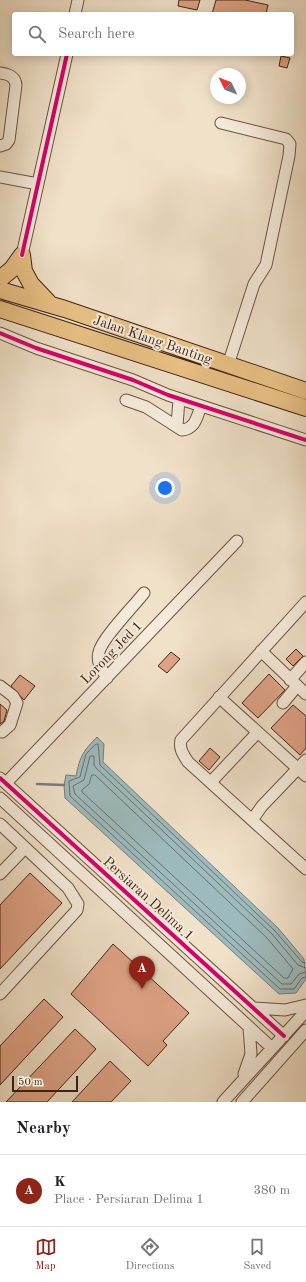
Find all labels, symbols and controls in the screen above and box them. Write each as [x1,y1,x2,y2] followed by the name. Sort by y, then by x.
[12,12,294,56] search box
[26,23,48,45] icon: search
[58,27,135,42] text: Search here
[210,68,246,104] north arrow
[91,313,214,367] street label: Jalan Klang Banting
[155,478,175,498] your location
[78,619,145,687] street label: Lorong Jed 1
[100,854,196,943] street label: Persiaran Delima 1
[129,956,155,989] pin: A
[12,1074,78,1093] scale bar
[18,1077,43,1088] text: 50 m
[16,1120,71,1137] text: Nearby
[54,1175,66,1190] text: K
[24,1184,34,1197] text: A
[253,1184,290,1197] text: 380 m
[54,1193,204,1206] text: Place · Persiaran Delima 1
[35,1236,57,1274] tab: Map
[126,1236,174,1274] tab: Directions
[243,1236,271,1274] tab: Saved

